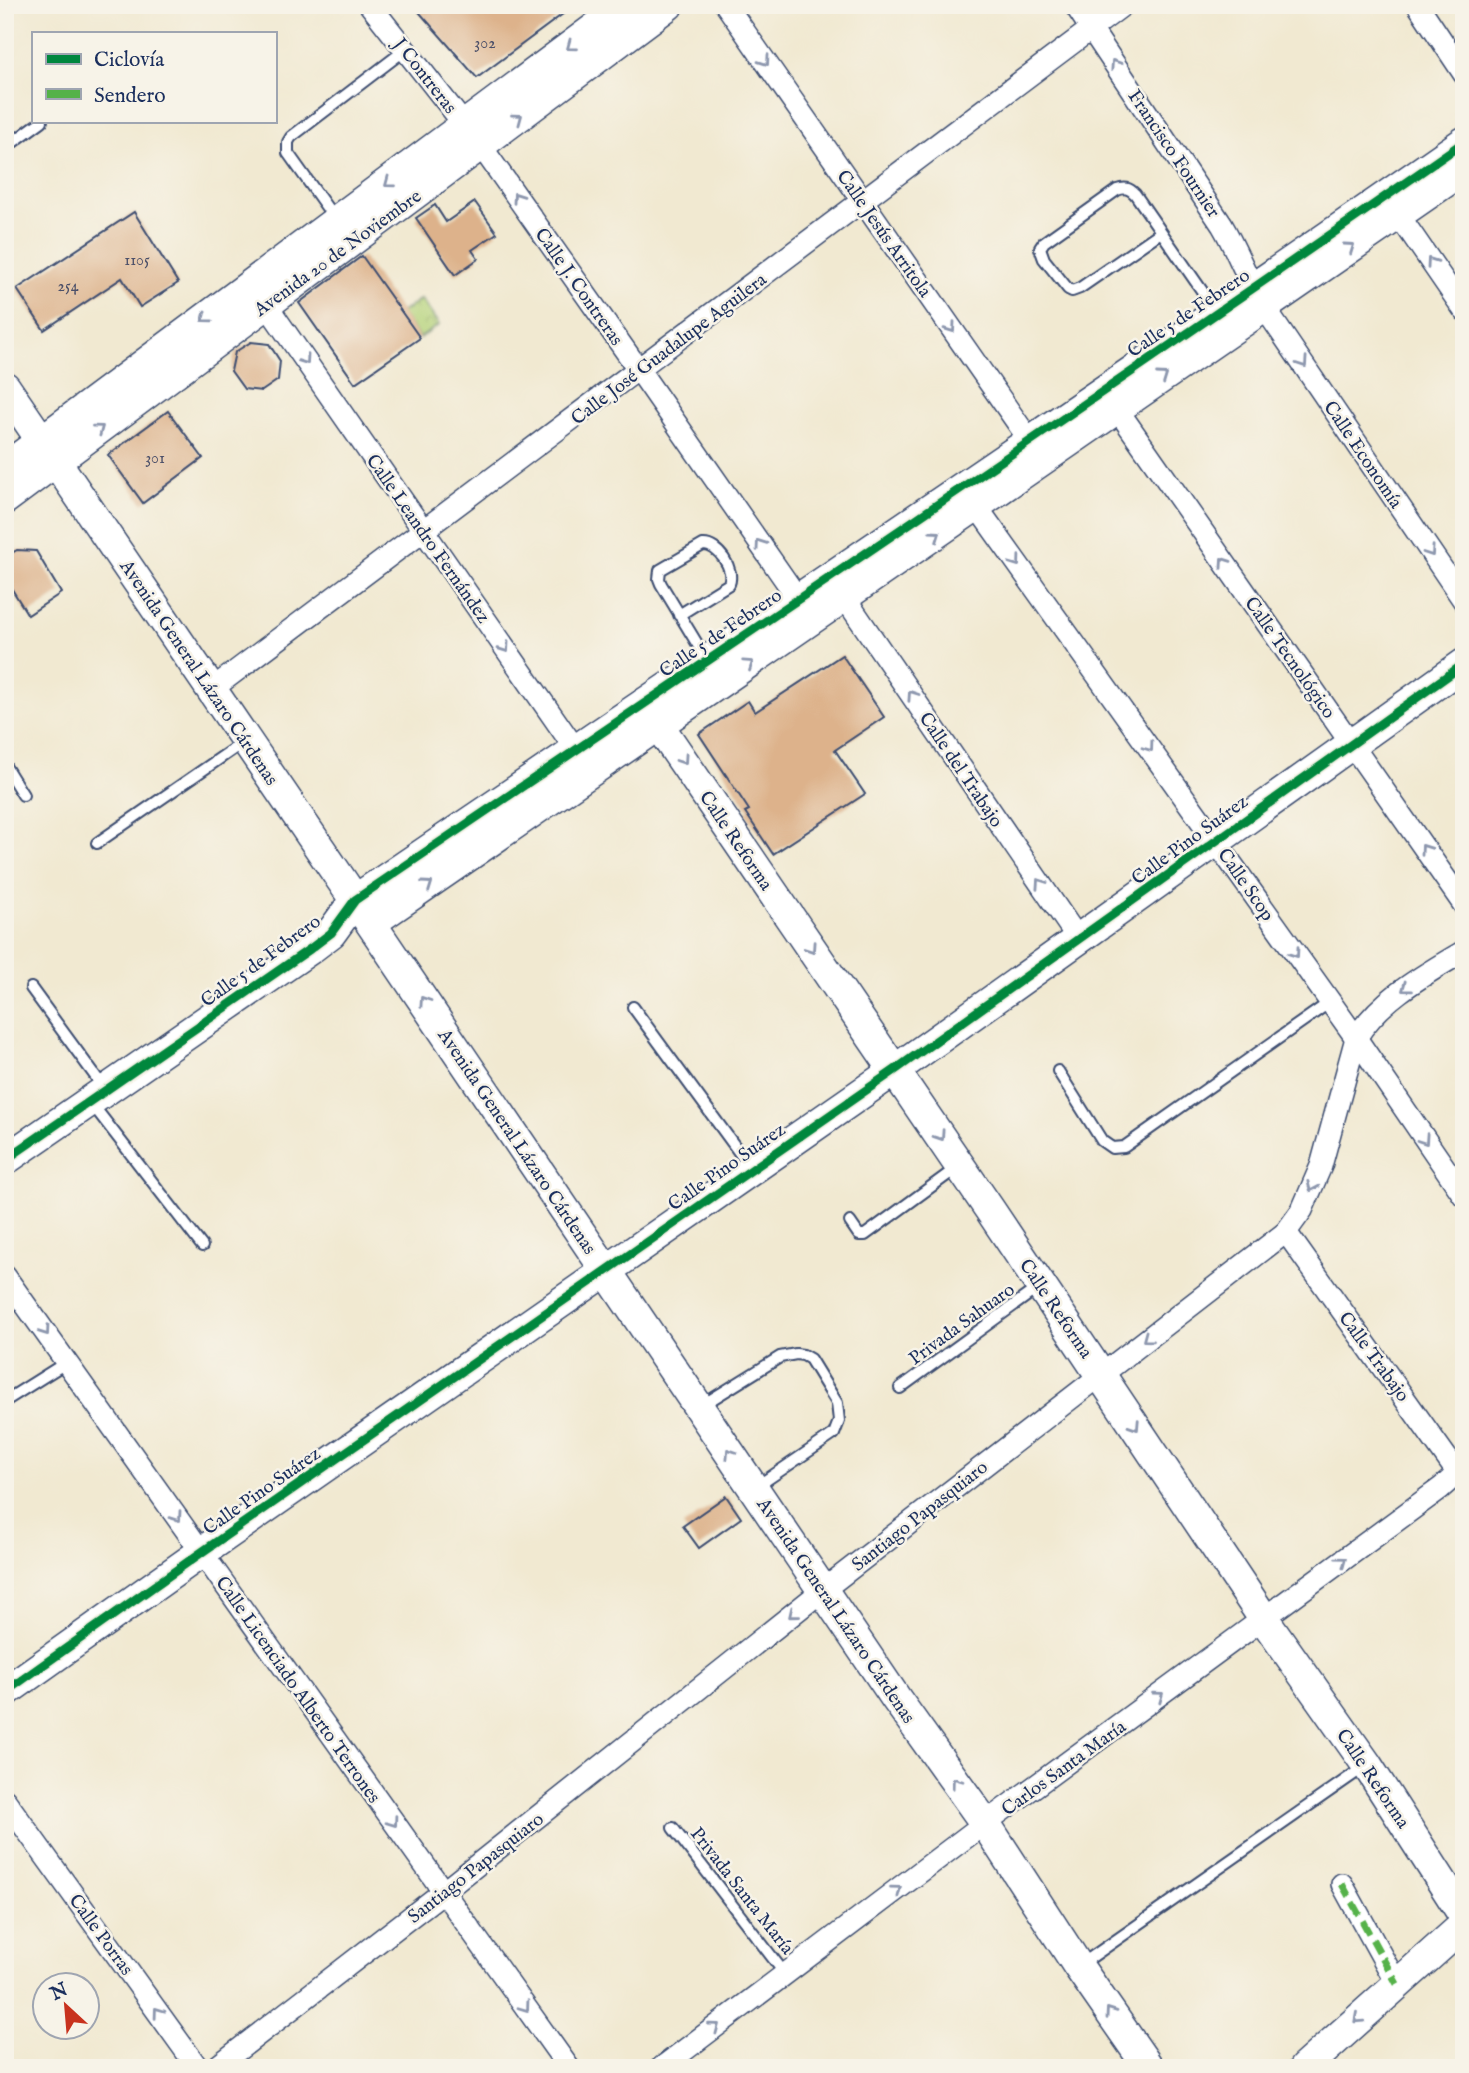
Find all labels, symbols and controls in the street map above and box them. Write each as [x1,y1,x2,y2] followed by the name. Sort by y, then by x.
[32,32,276,122] legend
[386,32,462,119] street label: J Contreras
[474,34,496,54] house number: 302
[566,38,579,51] one-way arrow
[94,47,165,74] text: Ciclovía
[757,53,769,66] one-way arrow
[1110,59,1123,72] one-way arrow
[94,83,165,110] text: Sendero
[1122,86,1225,223] street label: Francisco Fournier
[510,114,523,126] one-way arrow
[830,166,937,303] street label: Calle Jesús Arritola
[384,174,397,187] one-way arrow
[249,185,427,323] street label: Avenida 20 de Noviembre
[513,192,525,205] one-way arrow
[529,224,628,351] street label: Calle J. Contreras
[1342,243,1355,255] one-way arrow
[124,251,150,271] house number: 1105
[1427,257,1439,270] one-way arrow
[1123,264,1255,363] street label: Calle 5 de Febrero
[567,268,772,431] street label: Calle José Guadalupe Aguilera
[57,277,79,297] house number: 254
[201,310,214,323] one-way arrow
[943,320,955,333] one-way arrow
[297,353,310,366] one-way arrow
[1295,356,1308,369] one-way arrow
[1155,373,1168,385] one-way arrow
[1317,397,1408,514] street label: Calle Economía
[91,425,104,437] one-way arrow
[145,449,165,469] house number: 301
[360,450,495,628] street label: Calle Leandro Fernández
[928,531,941,543] one-way arrow
[756,539,768,552] one-way arrow
[1422,544,1435,557] one-way arrow
[1008,554,1020,567] one-way arrow
[113,555,283,791] street label: Avenida General Lázaro Cárdenas
[1220,557,1232,570] one-way arrow
[655,584,787,683] street label: Calle 5 de Febrero
[1238,593,1340,724] street label: Calle Tecnológico
[497,640,509,653] one-way arrow
[741,660,754,672] one-way arrow
[907,690,920,703] one-way arrow
[913,708,1008,832] street label: Calle del Trabajo
[1141,739,1153,752] one-way arrow
[675,753,688,766] one-way arrow
[693,787,778,896] street label: Calle Reforma
[1127,790,1253,891] street label: Calle Pino Suárez
[1212,844,1279,926] street label: Calle Scop
[1421,844,1433,857] one-way arrow
[1036,878,1048,891] one-way arrow
[420,881,433,893] one-way arrow
[196,910,326,1013] street label: Calle 5 de Febrero
[803,940,815,953] one-way arrow
[1287,945,1299,958] one-way arrow
[1401,980,1414,992] one-way arrow
[420,996,432,1009] one-way arrow
[431,1024,601,1260] street label: Avenida General Lázaro Cárdenas
[664,1118,791,1217] street label: Calle Pino Suárez
[932,1128,944,1141] one-way arrow
[1416,1132,1428,1145] one-way arrow
[1307,1181,1321,1193] one-way arrow
[1013,1255,1098,1364] street label: Calle Reforma
[904,1278,1020,1371] street label: Privada Sahuaro
[1333,1307,1414,1407] street label: Calle Trabajo
[37,1323,49,1336] one-way arrow
[1142,1330,1154,1343] one-way arrow
[1127,1418,1140,1431] one-way arrow
[199,1442,326,1541] street label: Calle Pino Suárez
[725,1448,738,1461] one-way arrow
[847,1456,993,1577] street label: Santiago Papasquiaro
[750,1493,920,1729] street label: Avenida General Lázaro Cárdenas
[169,1509,181,1522] one-way arrow
[1334,1557,1347,1570] one-way arrow
[210,1572,385,1808] street label: Calle Licenciado Alberto Terrones
[789,1605,801,1618] one-way arrow
[1151,1692,1164,1705] one-way arrow
[997,1715,1132,1822] street label: Carlos Santa María
[1330,1725,1415,1834] street label: Calle Reforma
[952,1777,964,1790] one-way arrow
[403,1808,549,1929] street label: Santiago Papasquiaro
[385,1814,398,1827] one-way arrow
[684,1823,799,1960] street label: Privada Santa María
[889,1886,902,1898] one-way arrow
[63,1890,138,1981] street label: Calle Porras
[32,1972,102,2042] north arrow
[46,1978,73,2007] text: N
[517,1999,529,2012] one-way arrow
[154,2007,166,2020] one-way arrow
[1106,2007,1118,2020] one-way arrow
[1353,2011,1366,2023] one-way arrow
[708,2022,720,2035] one-way arrow

